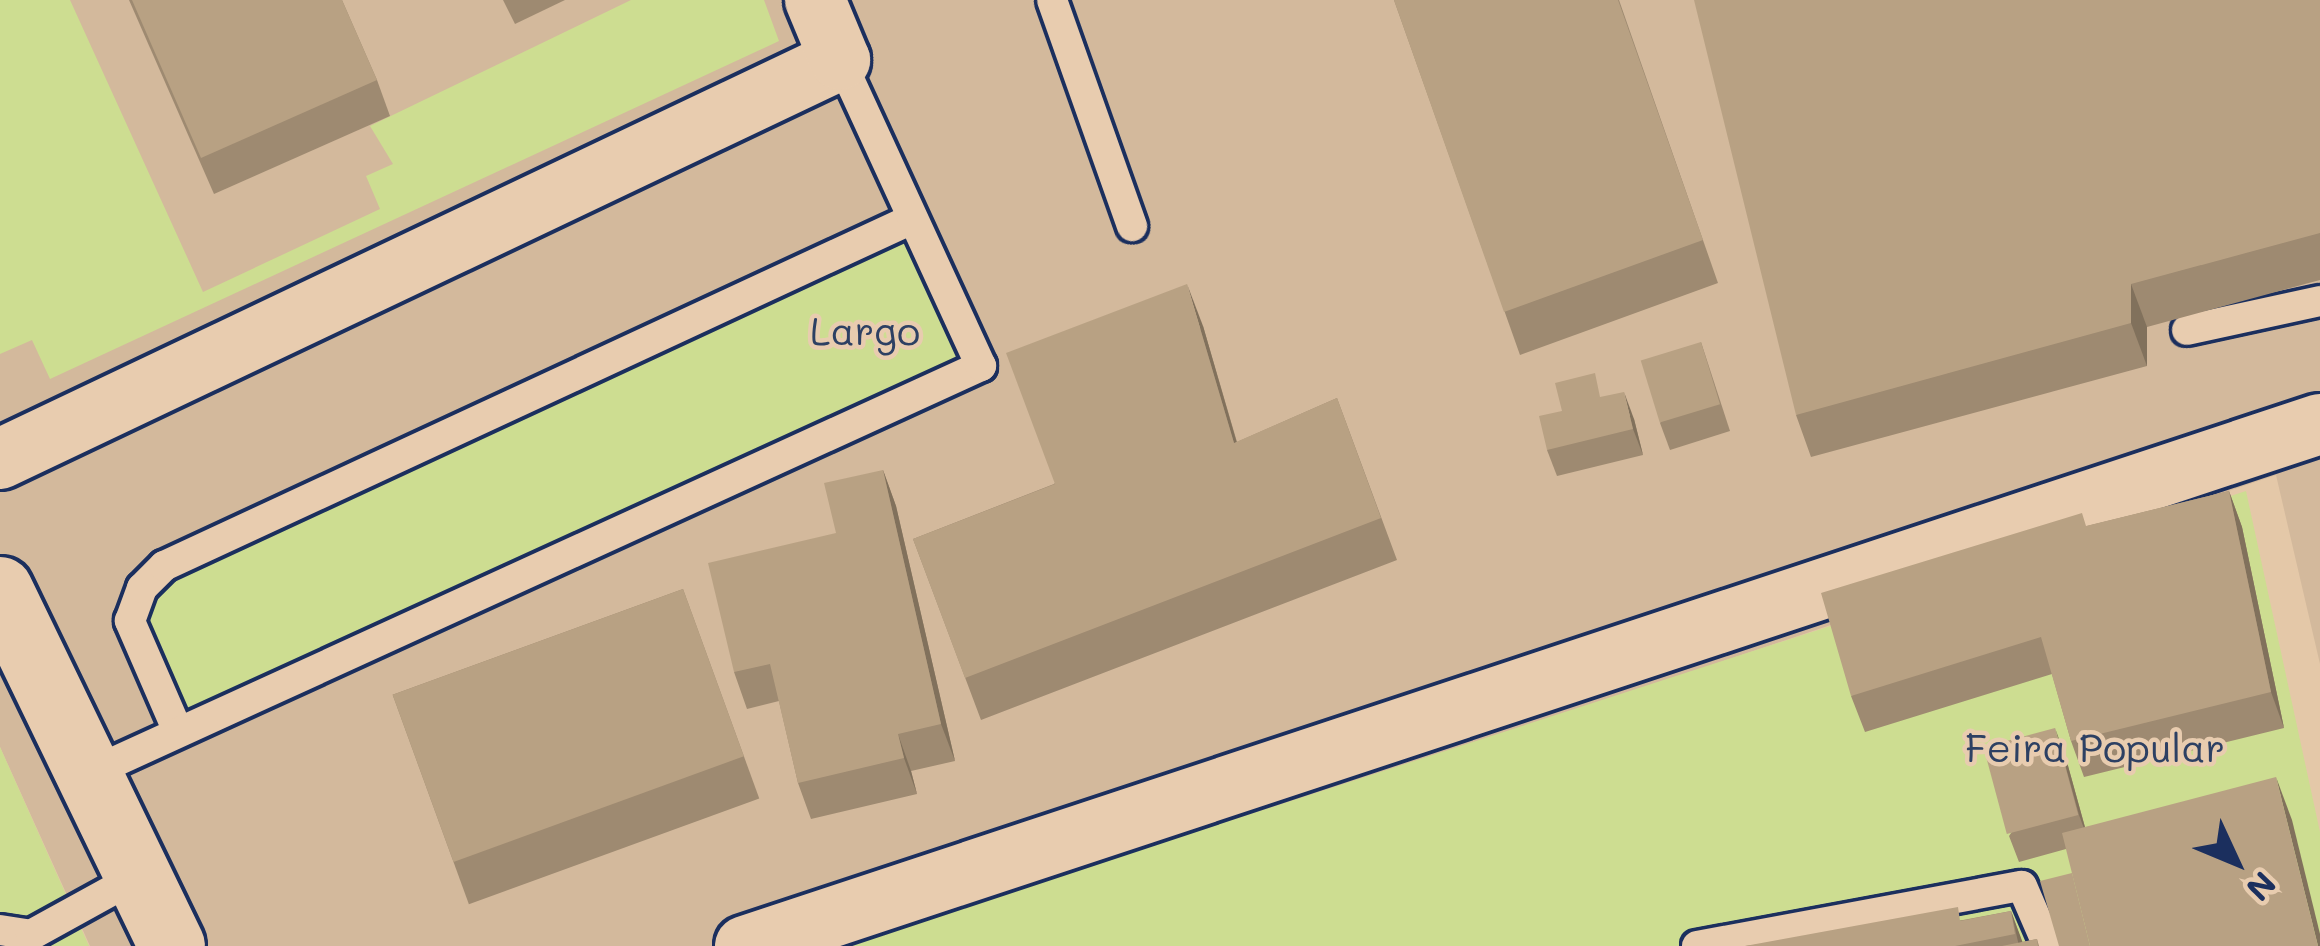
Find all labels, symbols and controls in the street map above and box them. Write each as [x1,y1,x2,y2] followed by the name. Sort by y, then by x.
[810,307,920,353] park label: Largo
[1965,724,2225,770] park label: Feira Popular
[2176,802,2296,922] north arrow
[2238,863,2286,911] text: N

